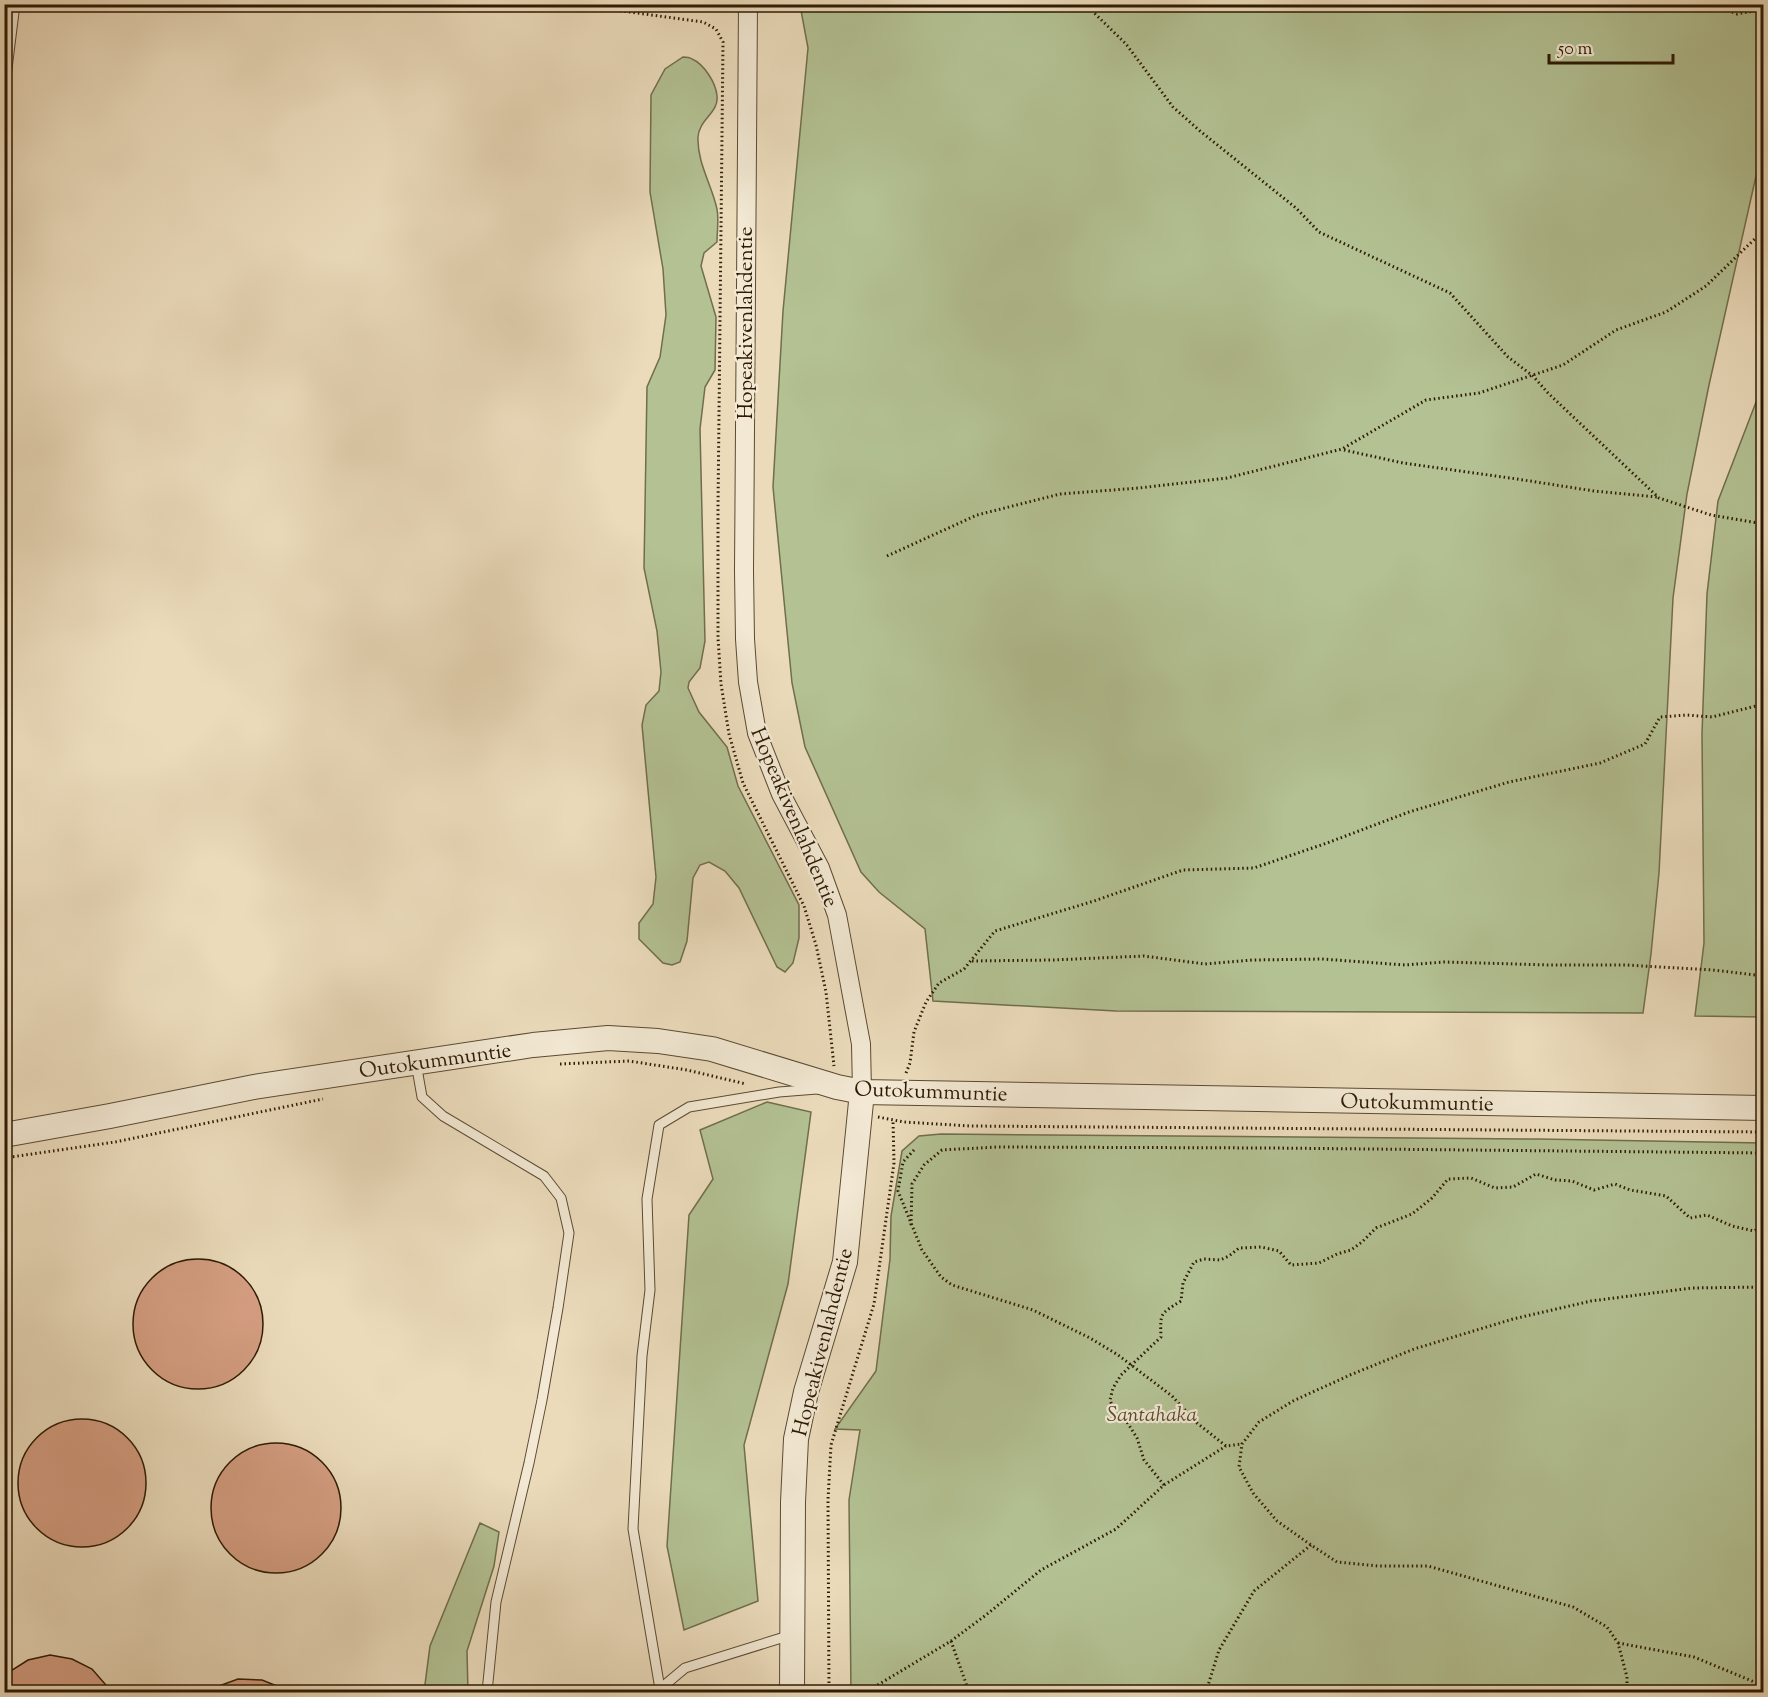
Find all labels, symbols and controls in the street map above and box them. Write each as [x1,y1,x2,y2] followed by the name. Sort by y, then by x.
[1549,27,1674,65] scale bar
[1557,37,1593,63] text: 50 m
[732,226,762,420] street label: Hopeakivenlahdentie
[742,723,845,912] street label: Hopeakivenlahdentie
[357,1036,513,1088] street label: Outokummuntie
[854,1075,1008,1111] street label: Outokummuntie
[1340,1088,1494,1120] street label: Outokummuntie
[786,1245,862,1440] street label: Hopeakivenlahdentie
[1107,1401,1197,1431] park label: Santahaka

